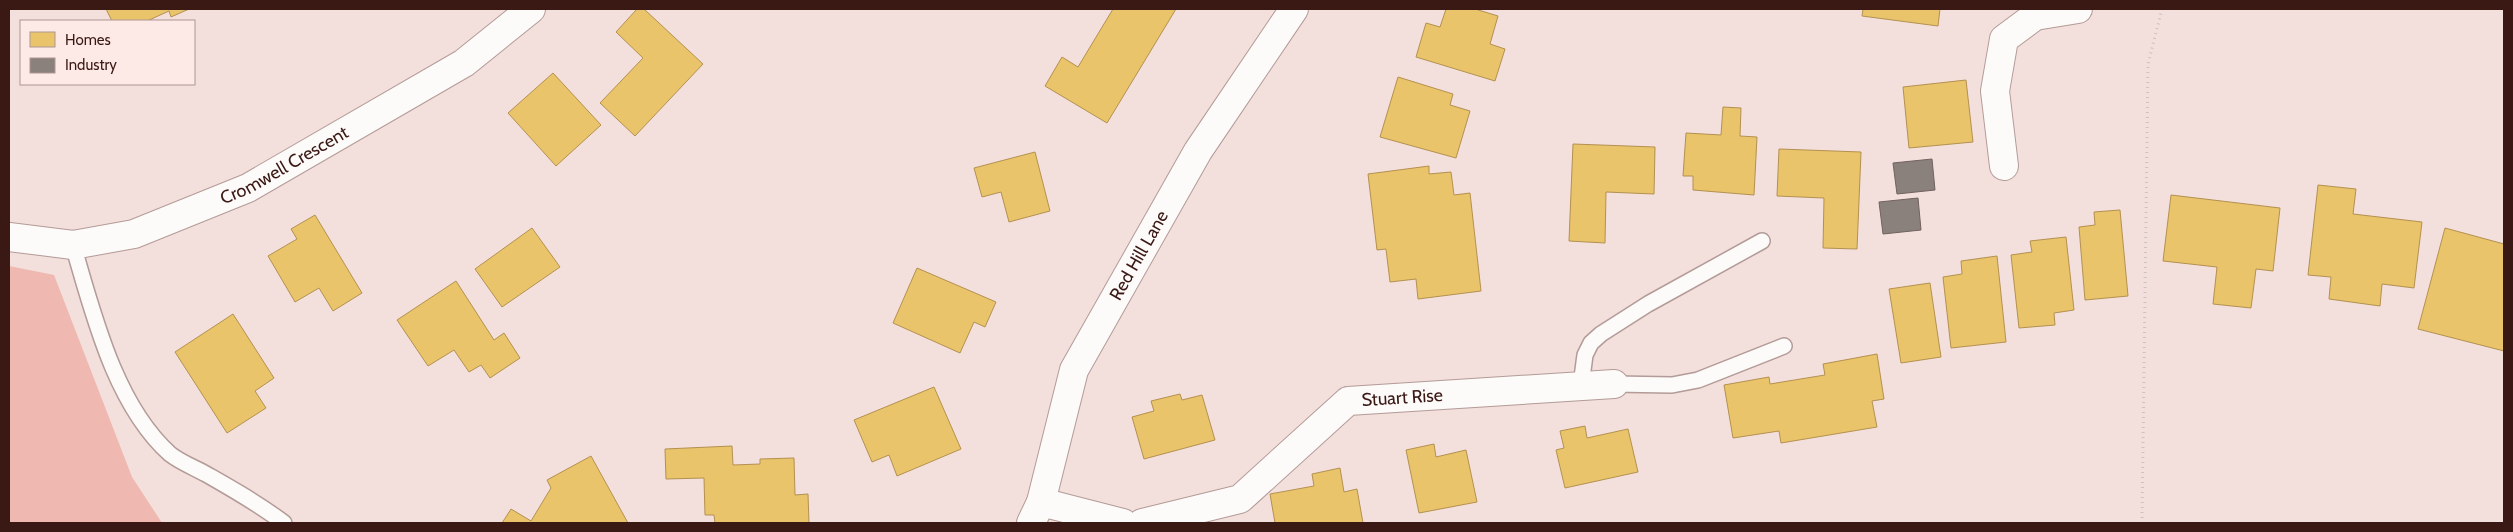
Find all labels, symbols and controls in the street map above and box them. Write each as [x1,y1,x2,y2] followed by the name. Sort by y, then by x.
[20,20,195,85] legend
[65,31,111,49] text: Homes
[65,56,117,74] text: Industry
[217,121,352,209] street label: Cromwell Crescent
[1105,207,1173,304] street label: Red Hill Lane
[1361,384,1444,411] street label: Stuart Rise

